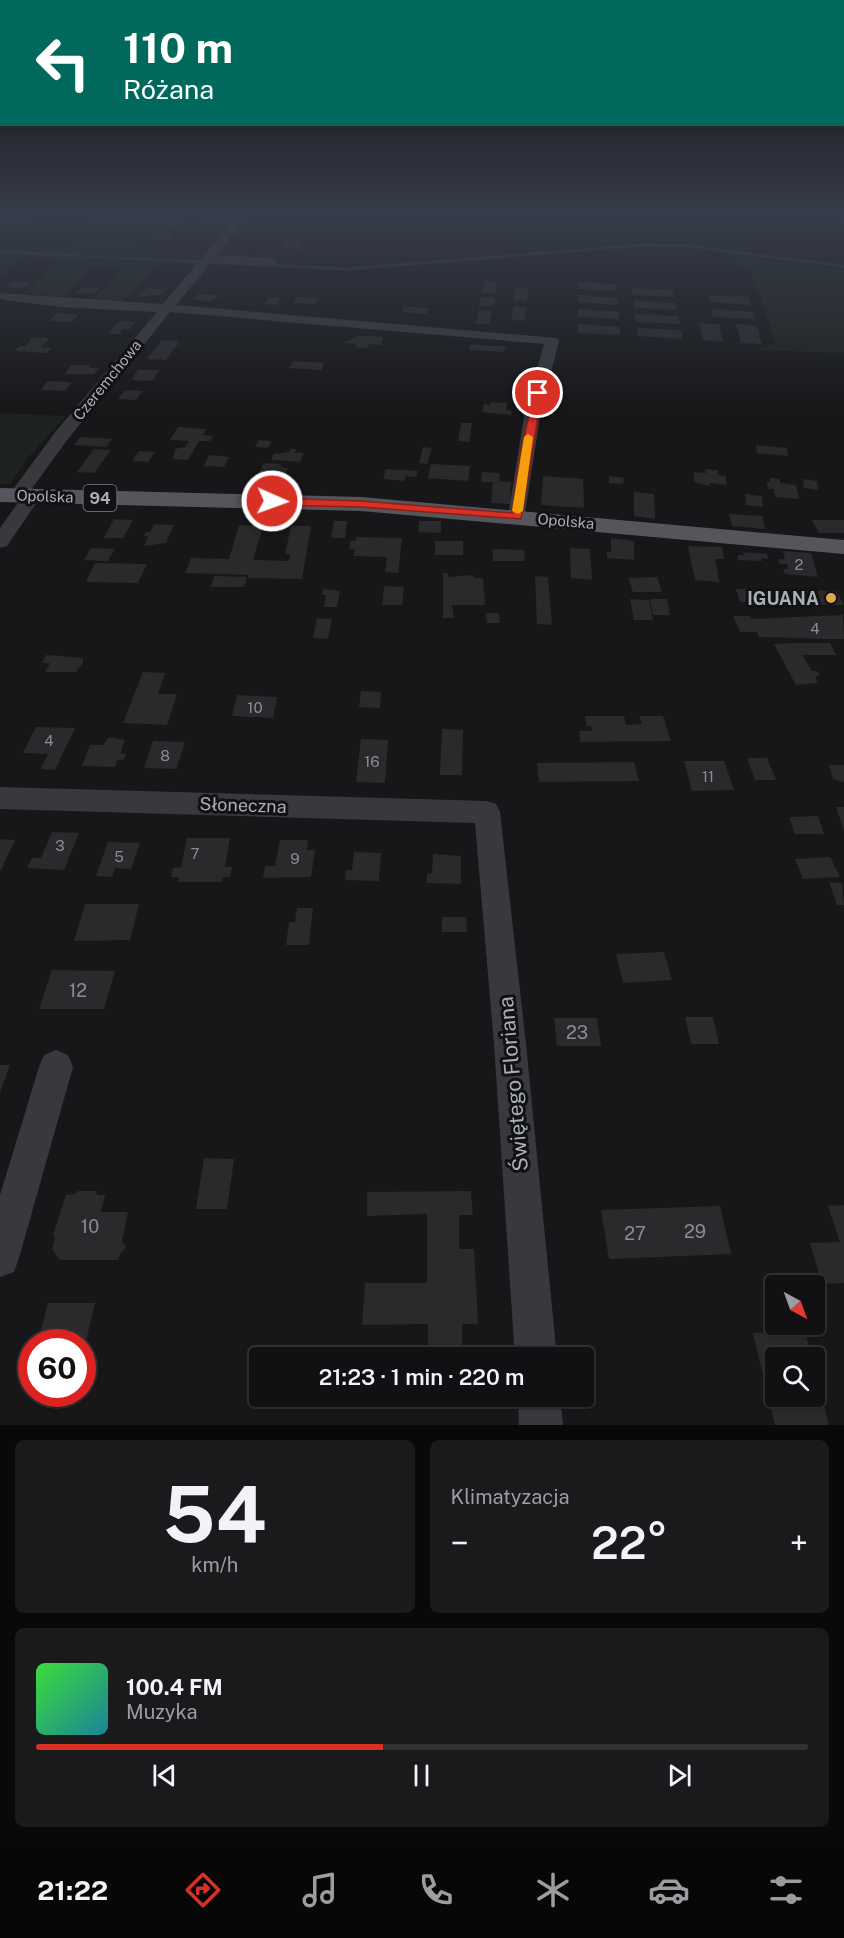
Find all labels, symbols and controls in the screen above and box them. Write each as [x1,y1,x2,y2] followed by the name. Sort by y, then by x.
[123,23,233,72] text: 110 m
[24,24,102,102] icon: left
[123,73,214,105] text: Różana
[70,337,144,423] street label: Czeremchowa
[512,367,563,418] pin
[521,376,554,409] icon: arrive
[240,469,304,533] position arrow
[84,485,116,511] road number: 94
[16,487,74,505] street label: Opolska
[537,510,595,532] street label: Opolska
[795,556,804,573] house number: 2
[747,588,819,609] place label: IGUANA
[824,591,838,605] marker: IGUANA
[810,620,820,637] house number: 4
[247,699,263,716] house number: 10
[44,732,54,749] house number: 4
[160,747,170,764] house number: 8
[364,753,380,770] house number: 16
[702,768,714,785] house number: 11
[199,793,287,817] street label: Słoneczna
[55,837,65,854] house number: 3
[190,845,200,862] house number: 7
[114,848,124,865] house number: 5
[290,850,300,867] house number: 9
[69,980,87,1001] house number: 12
[493,996,533,1172] street label: Świętego Floriana
[566,1022,588,1043] house number: 23
[81,1216,99,1237] house number: 10
[684,1221,706,1242] house number: 29
[624,1223,646,1244] house number: 27
[765,1275,825,1335] north arrow
[765,1275,825,1407] map controls
[18,1329,96,1407] speed limit sign: 60
[765,1347,825,1407] button: search
[319,1364,524,1390] text: 21:23 · 1 min · 220 m
[163,1468,267,1560] text: 54
[451,1485,570,1509] text: Klimatyzacja
[591,1516,668,1569] text: 22°
[451,1524,469,1562] text: −
[790,1524,808,1562] text: +
[191,1553,238,1577] text: km/h
[126,1674,223,1700] text: 100.4 FM
[126,1700,198,1724] text: Muzyka
[148,1759,181,1792] icon: previous
[405,1759,438,1792] icon: pause
[663,1759,696,1792] icon: next
[182,1869,224,1911] icon: directions
[299,1869,341,1911] icon: music
[415,1869,457,1911] icon: phone
[532,1869,574,1911] icon: climate
[648,1869,690,1911] icon: car
[765,1869,807,1911] icon: filters
[37,1874,108,1906] text: 21:22

